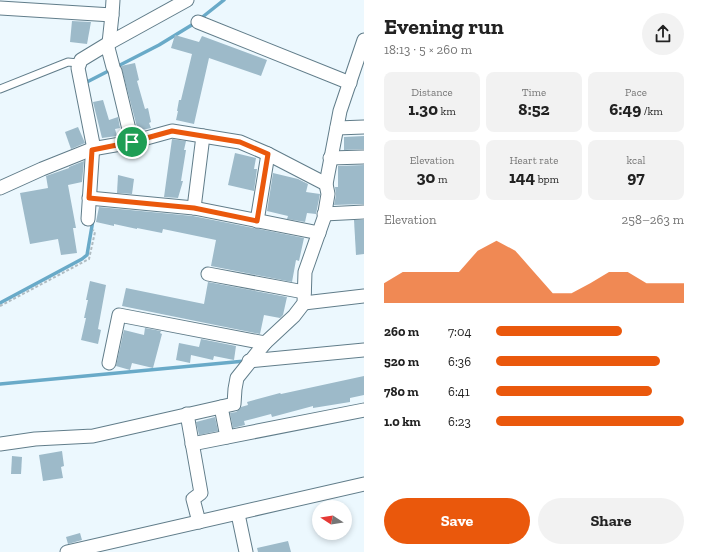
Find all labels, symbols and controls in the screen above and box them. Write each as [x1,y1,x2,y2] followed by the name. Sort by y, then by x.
[384,13,504,40] text: Evening run
[642,13,684,55] button: share
[384,42,472,57] text: 18:13 · 5 × 260 m
[411,86,453,99] text: Distance
[522,86,546,99] text: Time
[625,86,647,99] text: Pace
[408,99,438,119] text: 1.30
[518,99,550,119] text: 8:52
[609,99,641,119] text: 6:49
[438,105,456,118] text: km
[641,105,663,118] text: /km
[115,125,149,159] pin
[121,131,143,153] icon: arrive
[410,154,454,167] text: Elevation
[510,154,558,167] text: Heart rate
[627,154,645,167] text: kcal
[417,167,435,187] text: 30
[509,167,535,187] text: 144
[627,167,645,187] text: 97
[435,173,447,186] text: m
[535,173,559,186] text: bpm
[384,212,436,227] text: Elevation
[622,212,684,227] text: 258–263 m
[384,324,419,339] text: 260 m
[448,324,472,339] text: 7:04
[384,354,419,369] text: 520 m
[448,354,471,369] text: 6:36
[384,384,419,399] text: 780 m
[448,384,470,399] text: 6:41
[384,414,421,429] text: 1.0 km
[448,414,471,429] text: 6:23
[384,498,530,544] button: Save
[538,498,684,544] button: Share
[312,500,352,540] north arrow
[312,500,352,540] map controls

